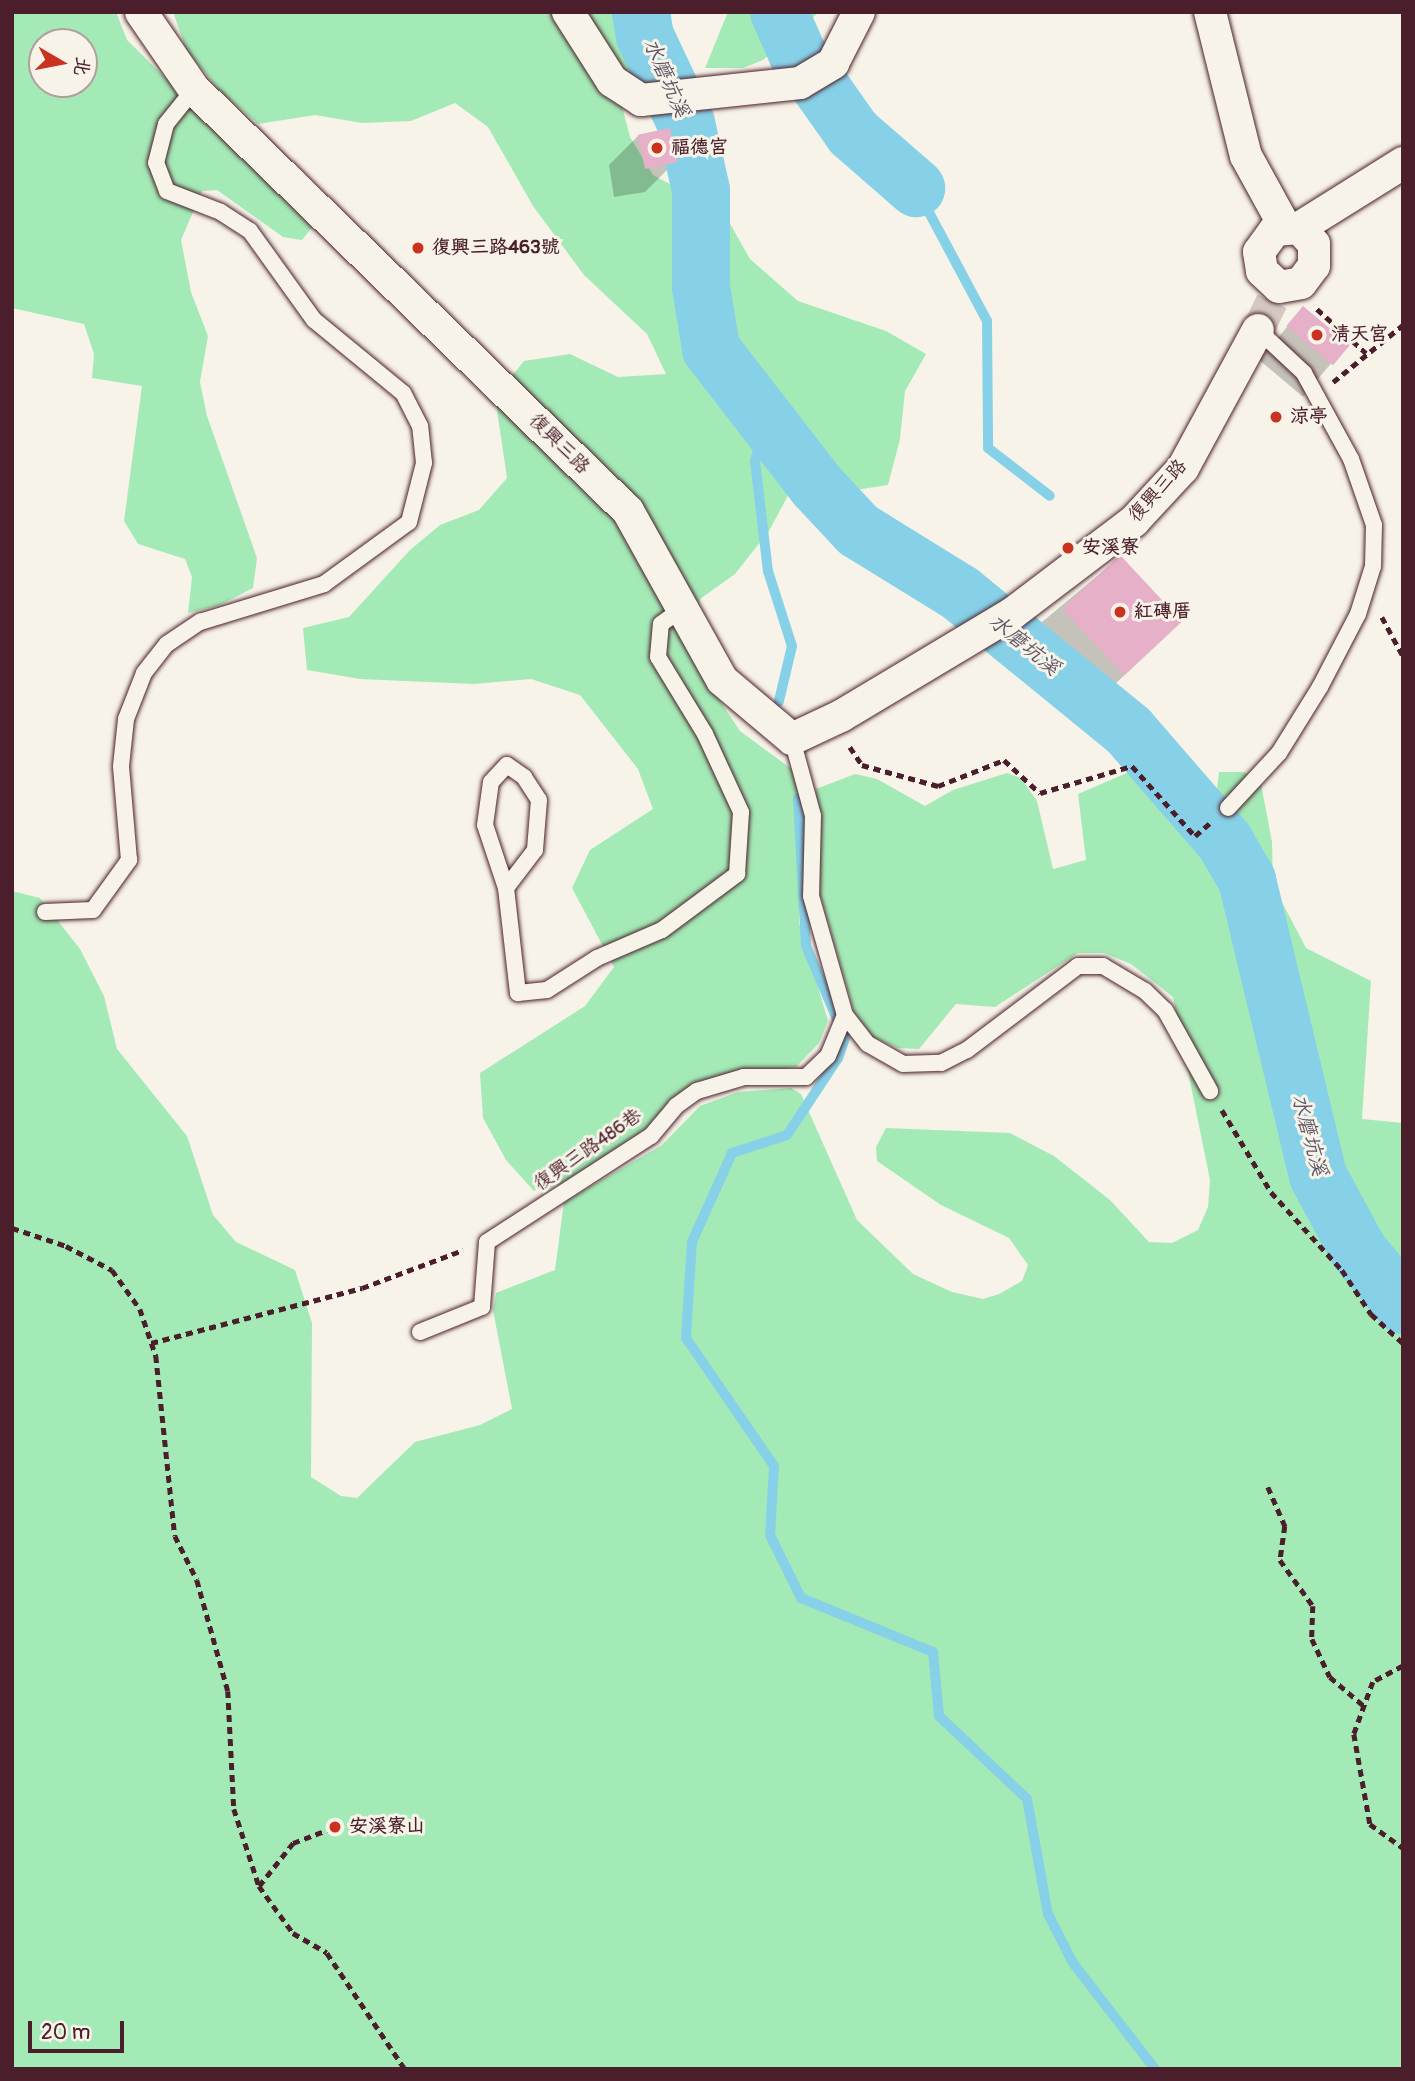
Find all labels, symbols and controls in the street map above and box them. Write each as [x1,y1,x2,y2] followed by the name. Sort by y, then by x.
[28,28,98,98] north arrow
[637,35,695,121] water label: 水磨坑溪
[68,55,95,78] text: 北
[671,137,728,159] place label: 福德宮
[649,140,665,156] marker: 福德宮
[432,237,560,259] place label: 復興三路463號
[410,240,426,256] marker: 復興三路463號
[1331,324,1388,346] place label: 清天宮
[1309,327,1325,343] marker: 清天宮
[1290,406,1328,428] place label: 涼亭
[524,409,594,479] street label: 復興三路
[1268,409,1284,425] marker: 涼亭
[1124,455,1192,527] street label: 復興三路
[1082,537,1139,559] place label: 安溪寮
[1060,540,1076,556] marker: 安溪寮
[1134,601,1191,623] place label: 紅磚厝
[1112,604,1128,620] marker: 紅磚厝
[983,609,1065,681] water label: 水磨坑溪
[1286,1091,1332,1179] water label: 水磨坑溪
[530,1104,646,1196] street label: 復興三路486巷
[349,1816,425,1838] place label: 安溪寮山
[327,1819,343,1835] marker: 安溪寮山
[32,2008,128,2052] scale bar
[41,2019,90,2046] text: 20 m

